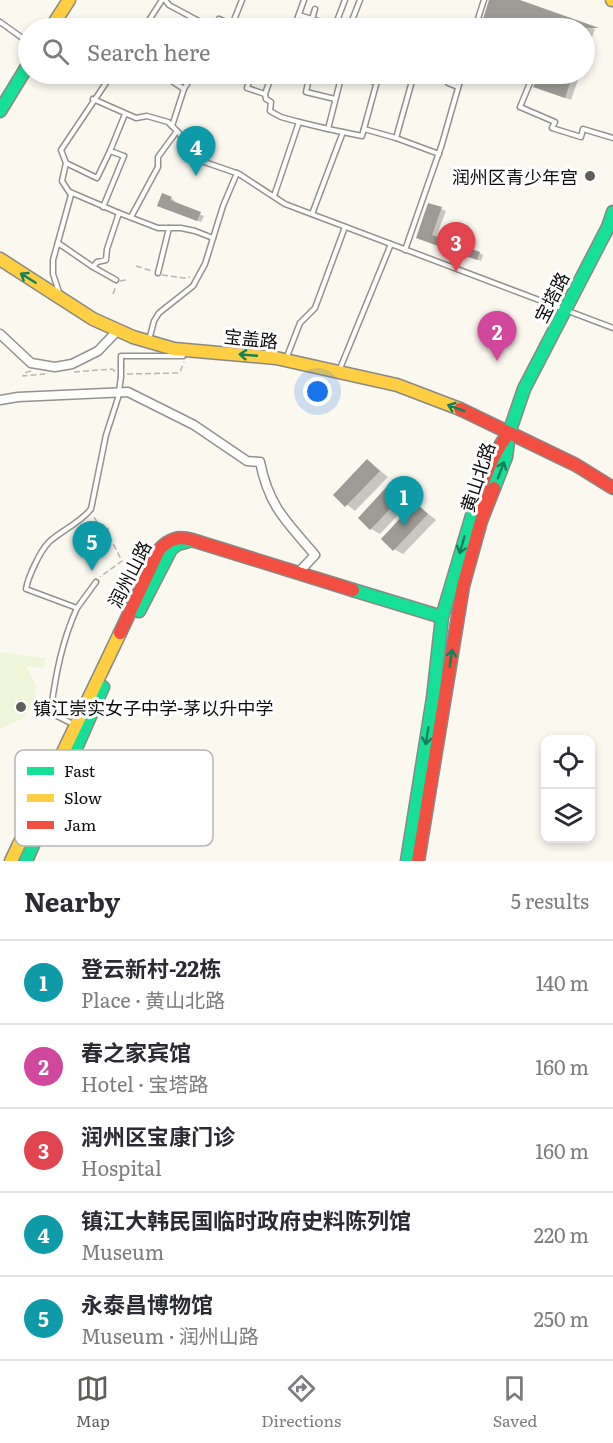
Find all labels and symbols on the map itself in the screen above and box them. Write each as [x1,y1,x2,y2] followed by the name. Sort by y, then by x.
[176,126,216,176] pin: 4
[452,163,578,190] place label: 润州区青少年宫
[583,169,597,183] marker: 润州区青少年宫
[436,222,476,272] pin: 3
[527,267,575,327] street label: 宝塔路
[20,272,37,284] one-way arrow
[478,312,516,361] pin: 2
[223,322,279,354] street label: 宝盖路
[238,349,258,360] one-way arrow
[303,377,332,406] your location
[447,402,466,413] one-way arrow
[453,439,501,515] street label: 黄山北路
[496,462,507,480] one-way arrow
[384,476,424,526] pin: 1
[72,522,112,571] pin: 5
[456,535,467,554] one-way arrow
[101,536,157,612] street label: 润州山路
[445,649,456,669] one-way arrow
[33,694,273,721] place label: 镇江崇实女子中学-茅以升中学
[14,700,28,714] marker: 镇江崇实女子中学-茅以升中学
[421,725,432,745] one-way arrow
[15,750,213,846] legend
[64,758,96,782] text: Fast
[64,785,102,809] text: Slow
[64,812,97,836] text: Jam

